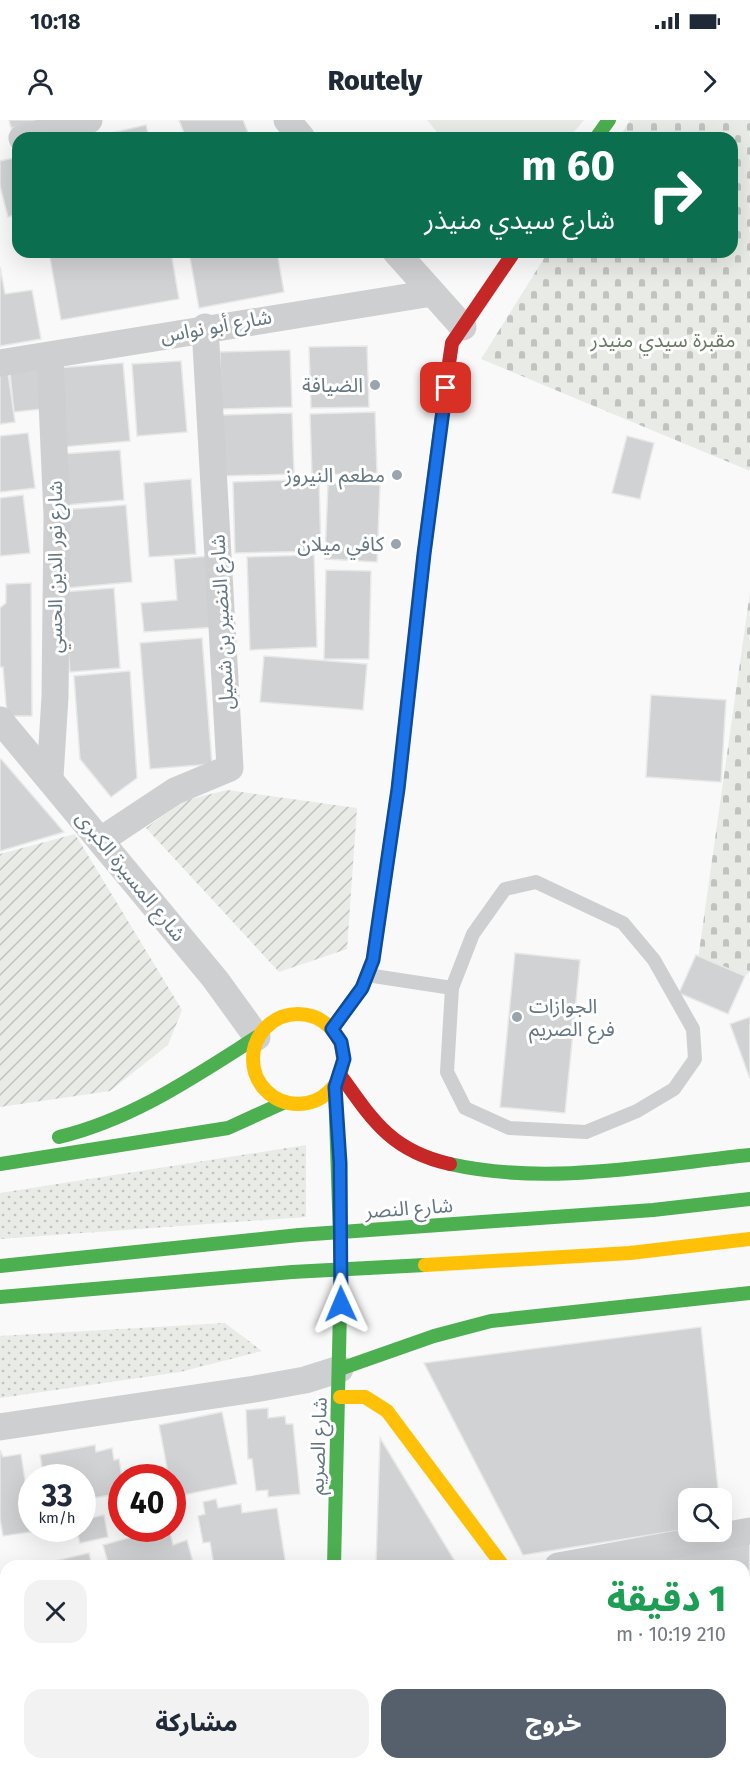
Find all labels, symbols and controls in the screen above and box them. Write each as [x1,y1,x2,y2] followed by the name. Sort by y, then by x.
[30,8,81,35] text: 10:18
[24,65,57,98] icon: person
[328,65,422,97] text: Routely
[693,65,726,98] icon: forward
[521,141,615,191] text: 60 m
[636,156,714,234] icon: right
[424,204,615,236] text: شارع سيدي منيذر
[158,304,274,351] street label: شارع أبو نواس
[590,328,735,356] park label: مقبرة سيدي منيدر
[420,362,471,413] pin
[429,371,462,404] icon: arrive
[302,373,363,397] place label: الضيافة
[368,378,382,392] marker: الضيافة
[284,463,385,490] place label: مطعم النيروز
[390,468,404,482] marker: مطعم النيروز
[43,481,71,653] street label: شارع نور الدين الحسي
[297,532,385,560] place label: كافي ميلان
[205,534,242,710] street label: شارع النضير بن شميل
[389,537,403,551] marker: كافي ميلان
[69,806,191,948] street label: شارع المسيرة الكبرى
[529,994,615,1044] place label: الجوازات فرع الصريم
[510,1010,524,1024] marker: الجوازات فرع الصريم
[363,1193,454,1226] street label: شارع النصر
[309,1272,373,1336] position arrow
[304,1397,335,1495] street label: شارع الصريم
[108,1464,186,1542] speed limit sign: 40
[41,1478,73,1514] text: 33
[678,1488,732,1542] map controls
[678,1488,732,1542] button: search
[38,1509,76,1527] text: km/h
[607,1577,726,1621] text: 1 دقيقة
[24,1580,87,1643] button: close
[616,1622,726,1646] text: 210 m · 10:19
[24,1689,369,1758] button: مشاركة
[381,1689,726,1758] button: خروج

